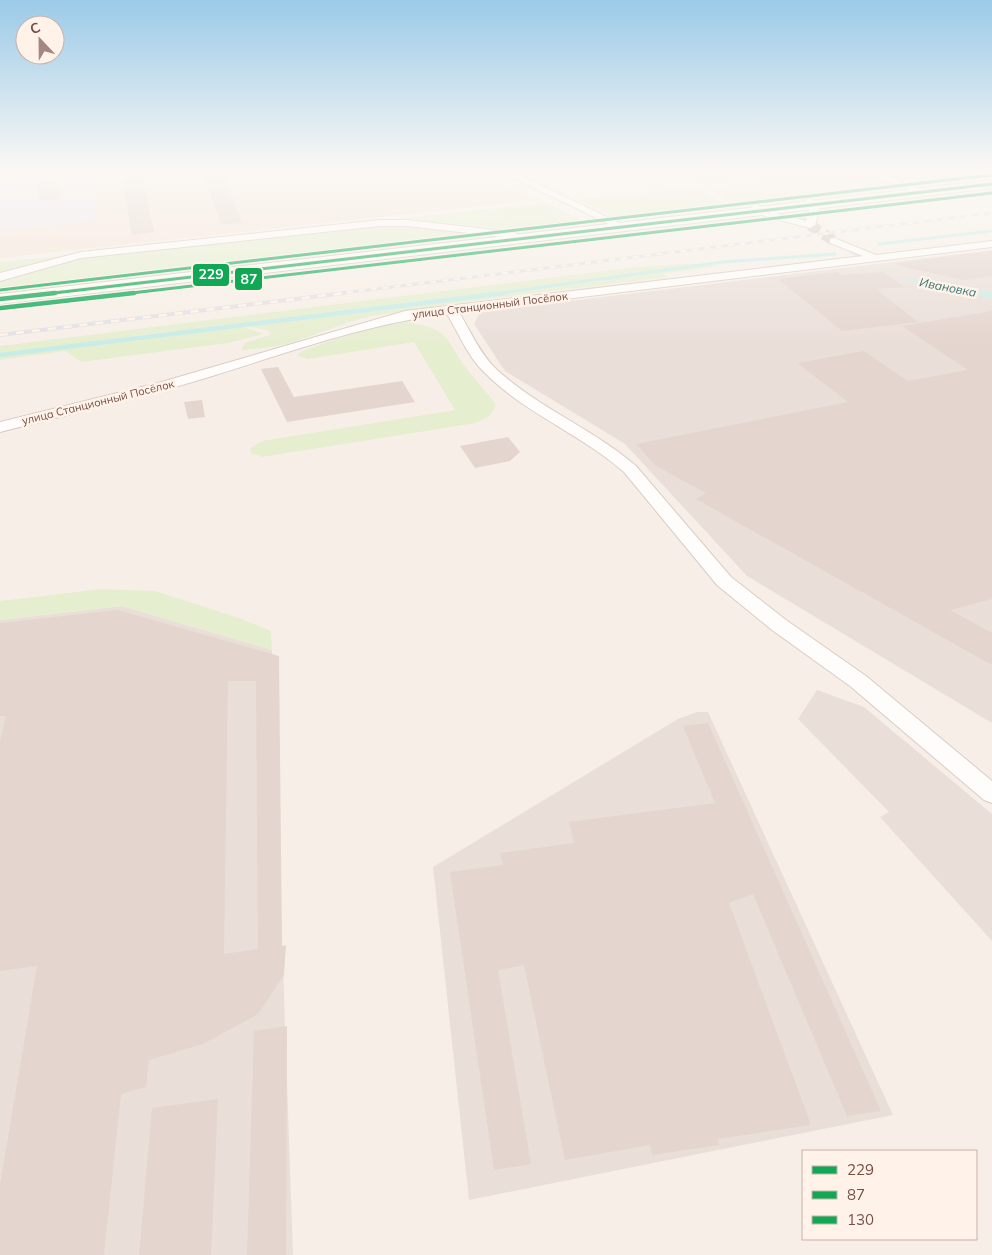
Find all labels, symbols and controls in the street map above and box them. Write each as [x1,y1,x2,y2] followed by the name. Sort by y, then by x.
[15,15,65,65] north arrow
[27,18,43,38] text: С
[192,263,230,287] line badge: 229
[198,265,224,283] text: 229
[234,267,263,291] line badge: 87
[241,270,257,288] text: 87
[918,274,978,300] water label: Ивановка
[412,289,569,321] street label: улица Станционный Посёлок
[20,376,176,428] street label: улица Станционный Посёлок
[802,1150,977,1240] legend
[847,1160,874,1179] text: 229
[847,1185,865,1204] text: 87
[847,1210,874,1229] text: 130

